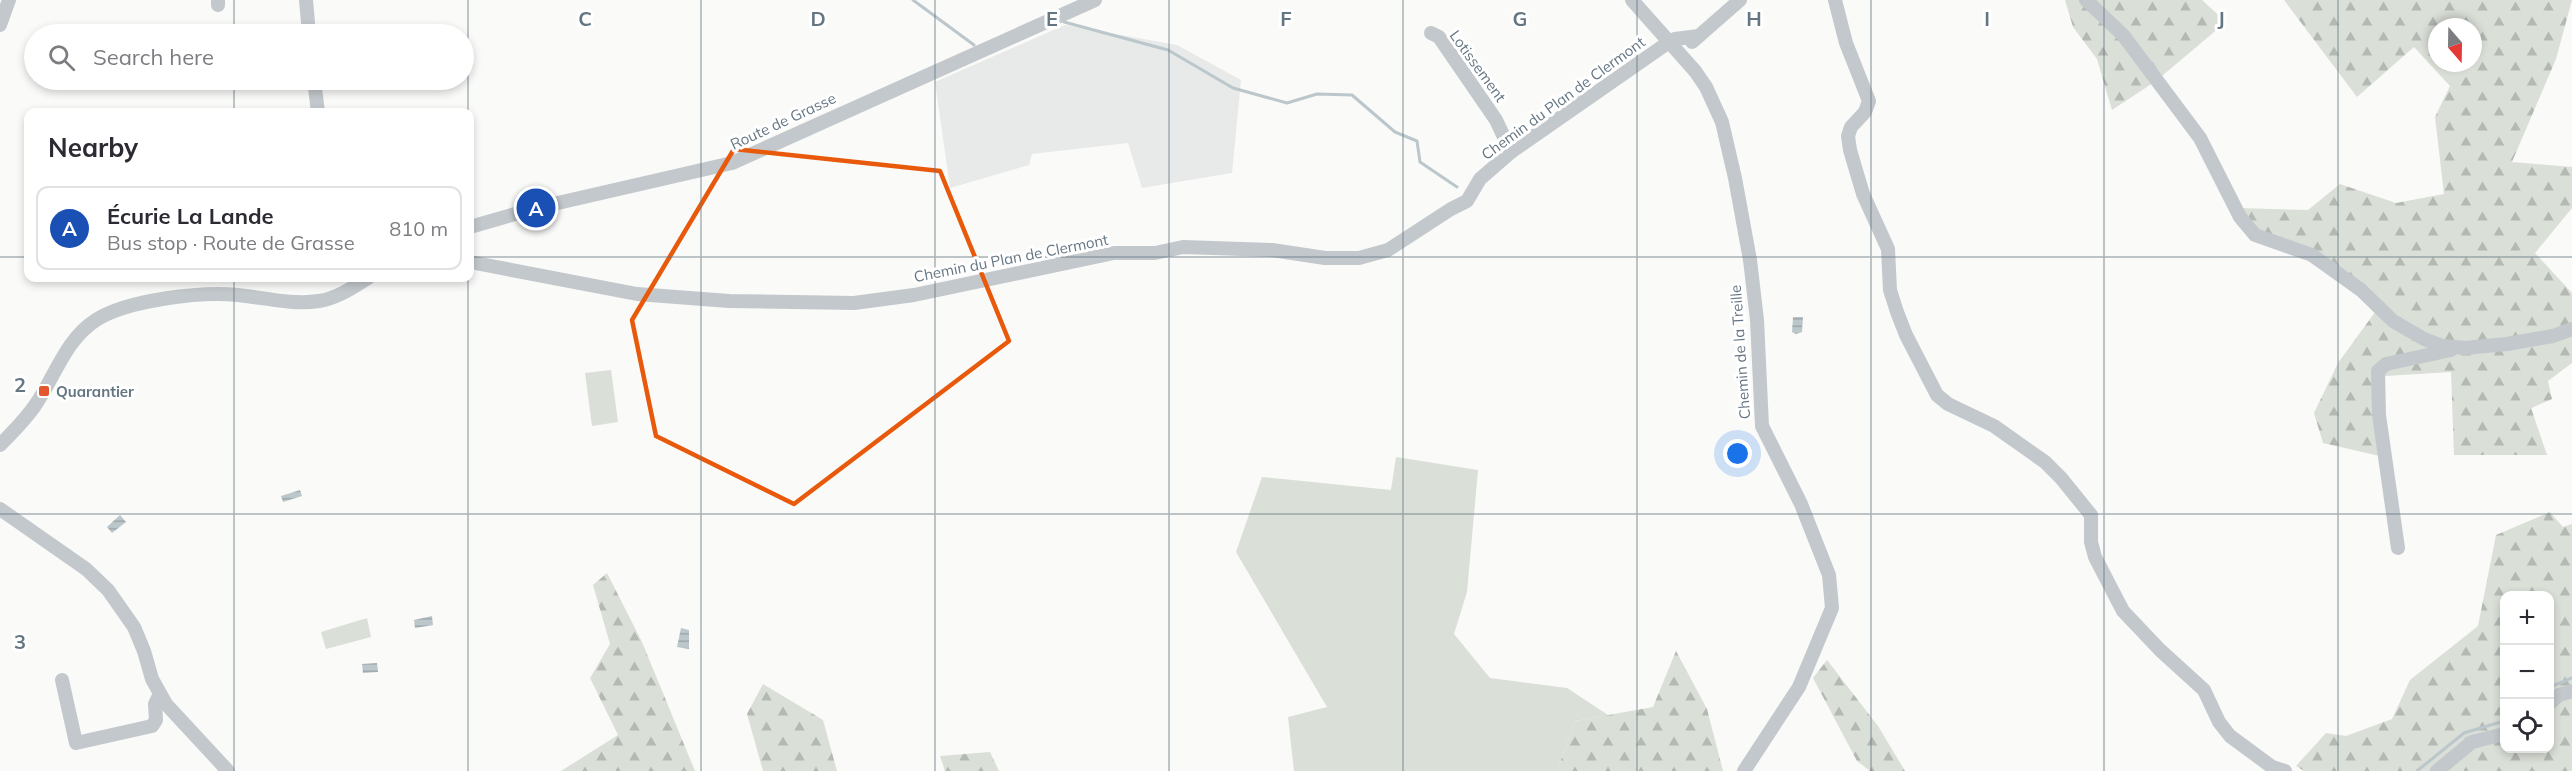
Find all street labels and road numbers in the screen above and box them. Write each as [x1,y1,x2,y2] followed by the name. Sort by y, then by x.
[1446,27,1510,105] street label: Lotissement
[1478,32,1648,164] street label: Chemin du Plan de Clermont
[727,88,839,154] street label: Route de Grasse
[912,230,1110,286] street label: Chemin du Plan de Clermont
[1726,284,1754,420] street label: Chemin de la Treille

